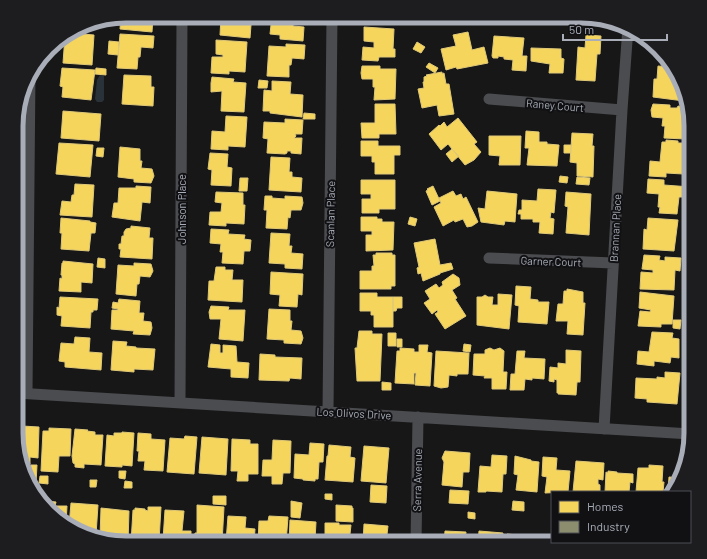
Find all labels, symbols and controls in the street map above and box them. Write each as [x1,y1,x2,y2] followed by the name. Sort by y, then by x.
[563,16,667,42] scale bar
[569,22,594,36] text: 50 m
[526,96,584,114] street label: Raney Court
[175,174,188,244] street label: Johnson Place
[323,181,337,247] street label: Scanlan Place
[607,193,623,262] street label: Brannan Place
[520,253,582,269] street label: Garner Court
[316,405,392,421] street label: Los Olivos Drive
[410,448,424,512] street label: Serra Avenue
[551,491,691,543] legend
[587,499,624,513] text: Homes
[587,519,630,533] text: Industry

